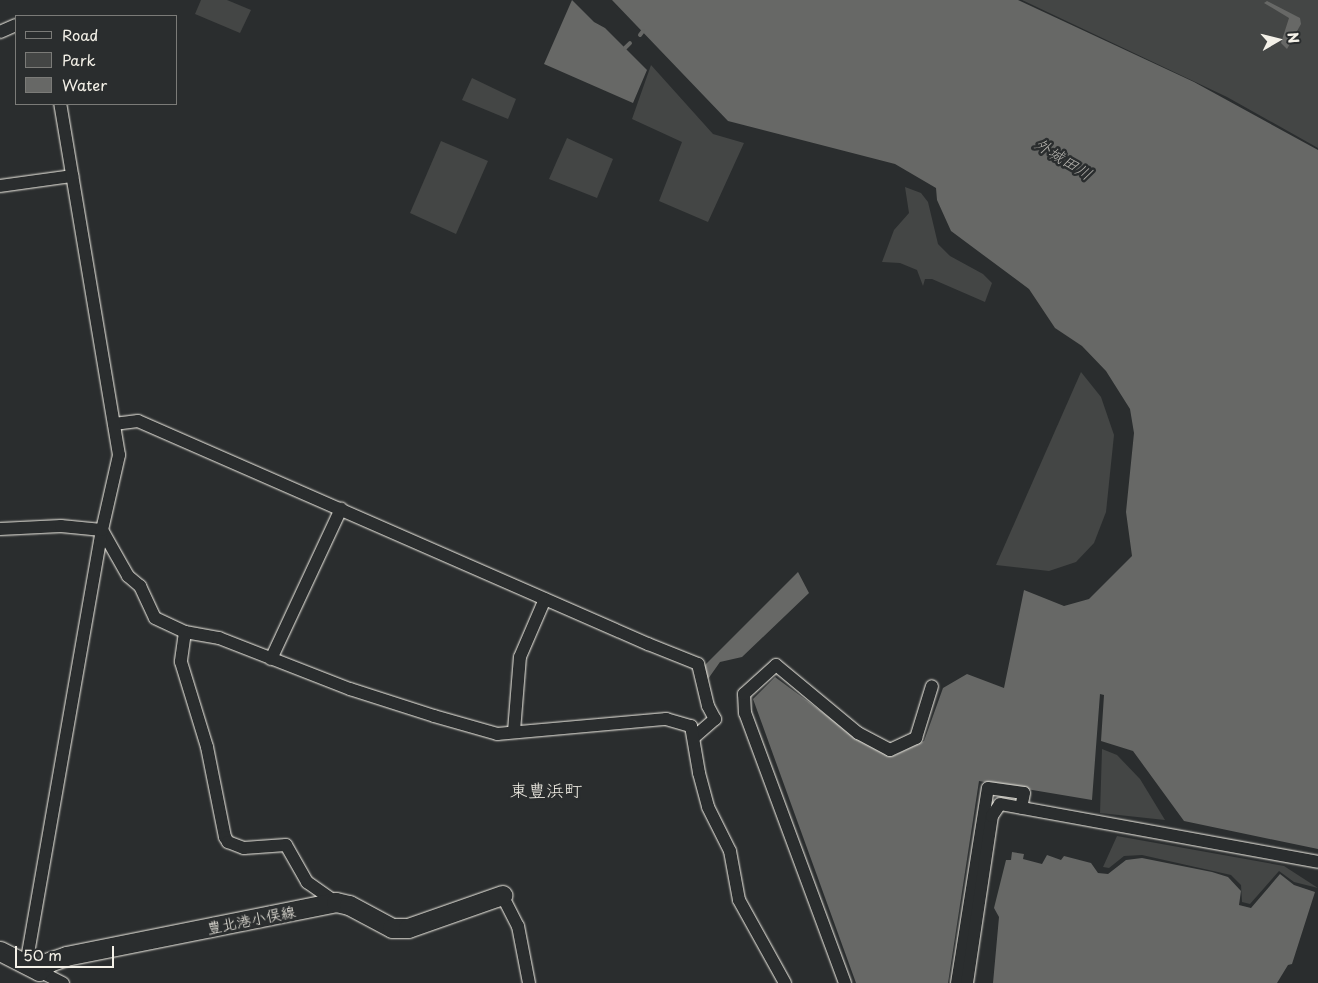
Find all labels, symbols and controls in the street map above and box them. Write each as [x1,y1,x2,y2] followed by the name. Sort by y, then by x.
[15,15,178,105] legend
[1253,15,1303,65] north arrow
[62,23,98,46] text: Road
[1282,31,1305,45] text: N
[62,48,96,71] text: Park
[62,73,107,96] text: Water
[1032,133,1096,183] water label: 外城田川
[510,779,582,801] district label: 東豊浜町
[205,902,297,936] street label: 豊北港小俣線
[18,936,116,968] scale bar
[23,943,62,966] text: 50 m

